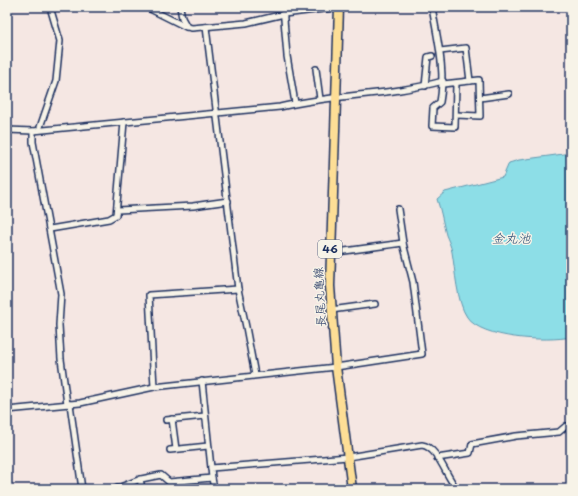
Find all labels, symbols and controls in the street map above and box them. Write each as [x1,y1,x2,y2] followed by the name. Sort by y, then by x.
[491,228,531,247] water label: 金丸池
[318,240,342,258] road number: 46
[308,267,330,327] street label: 長尾丸亀線

